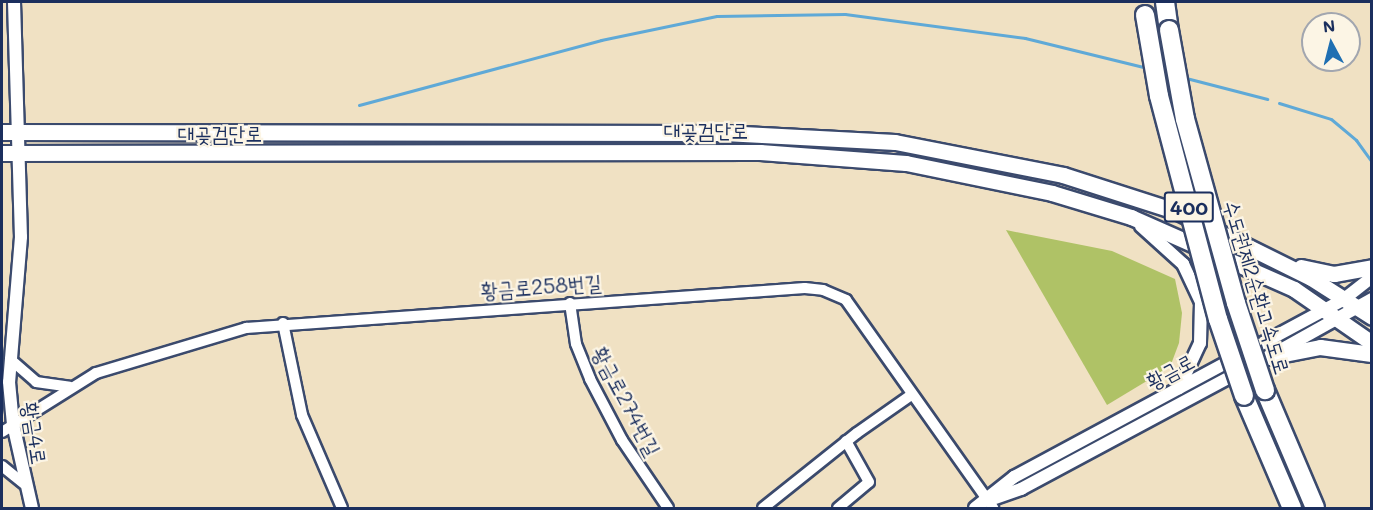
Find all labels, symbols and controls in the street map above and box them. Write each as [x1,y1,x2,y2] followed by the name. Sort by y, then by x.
[1301,12,1361,72] north arrow
[1322,14,1336,37] text: N
[664,117,748,143] street label: 대곶검단로
[178,120,262,146] street label: 대곶검단로
[1164,190,1214,224] road number: 400
[1219,197,1295,377] street label: 수도권제2순환고속도로
[480,269,602,303] street label: 황금로258번길
[588,342,666,460] street label: 황금로274번길
[1142,348,1198,394] street label: 황금로
[18,400,52,466] street label: 황금4로

